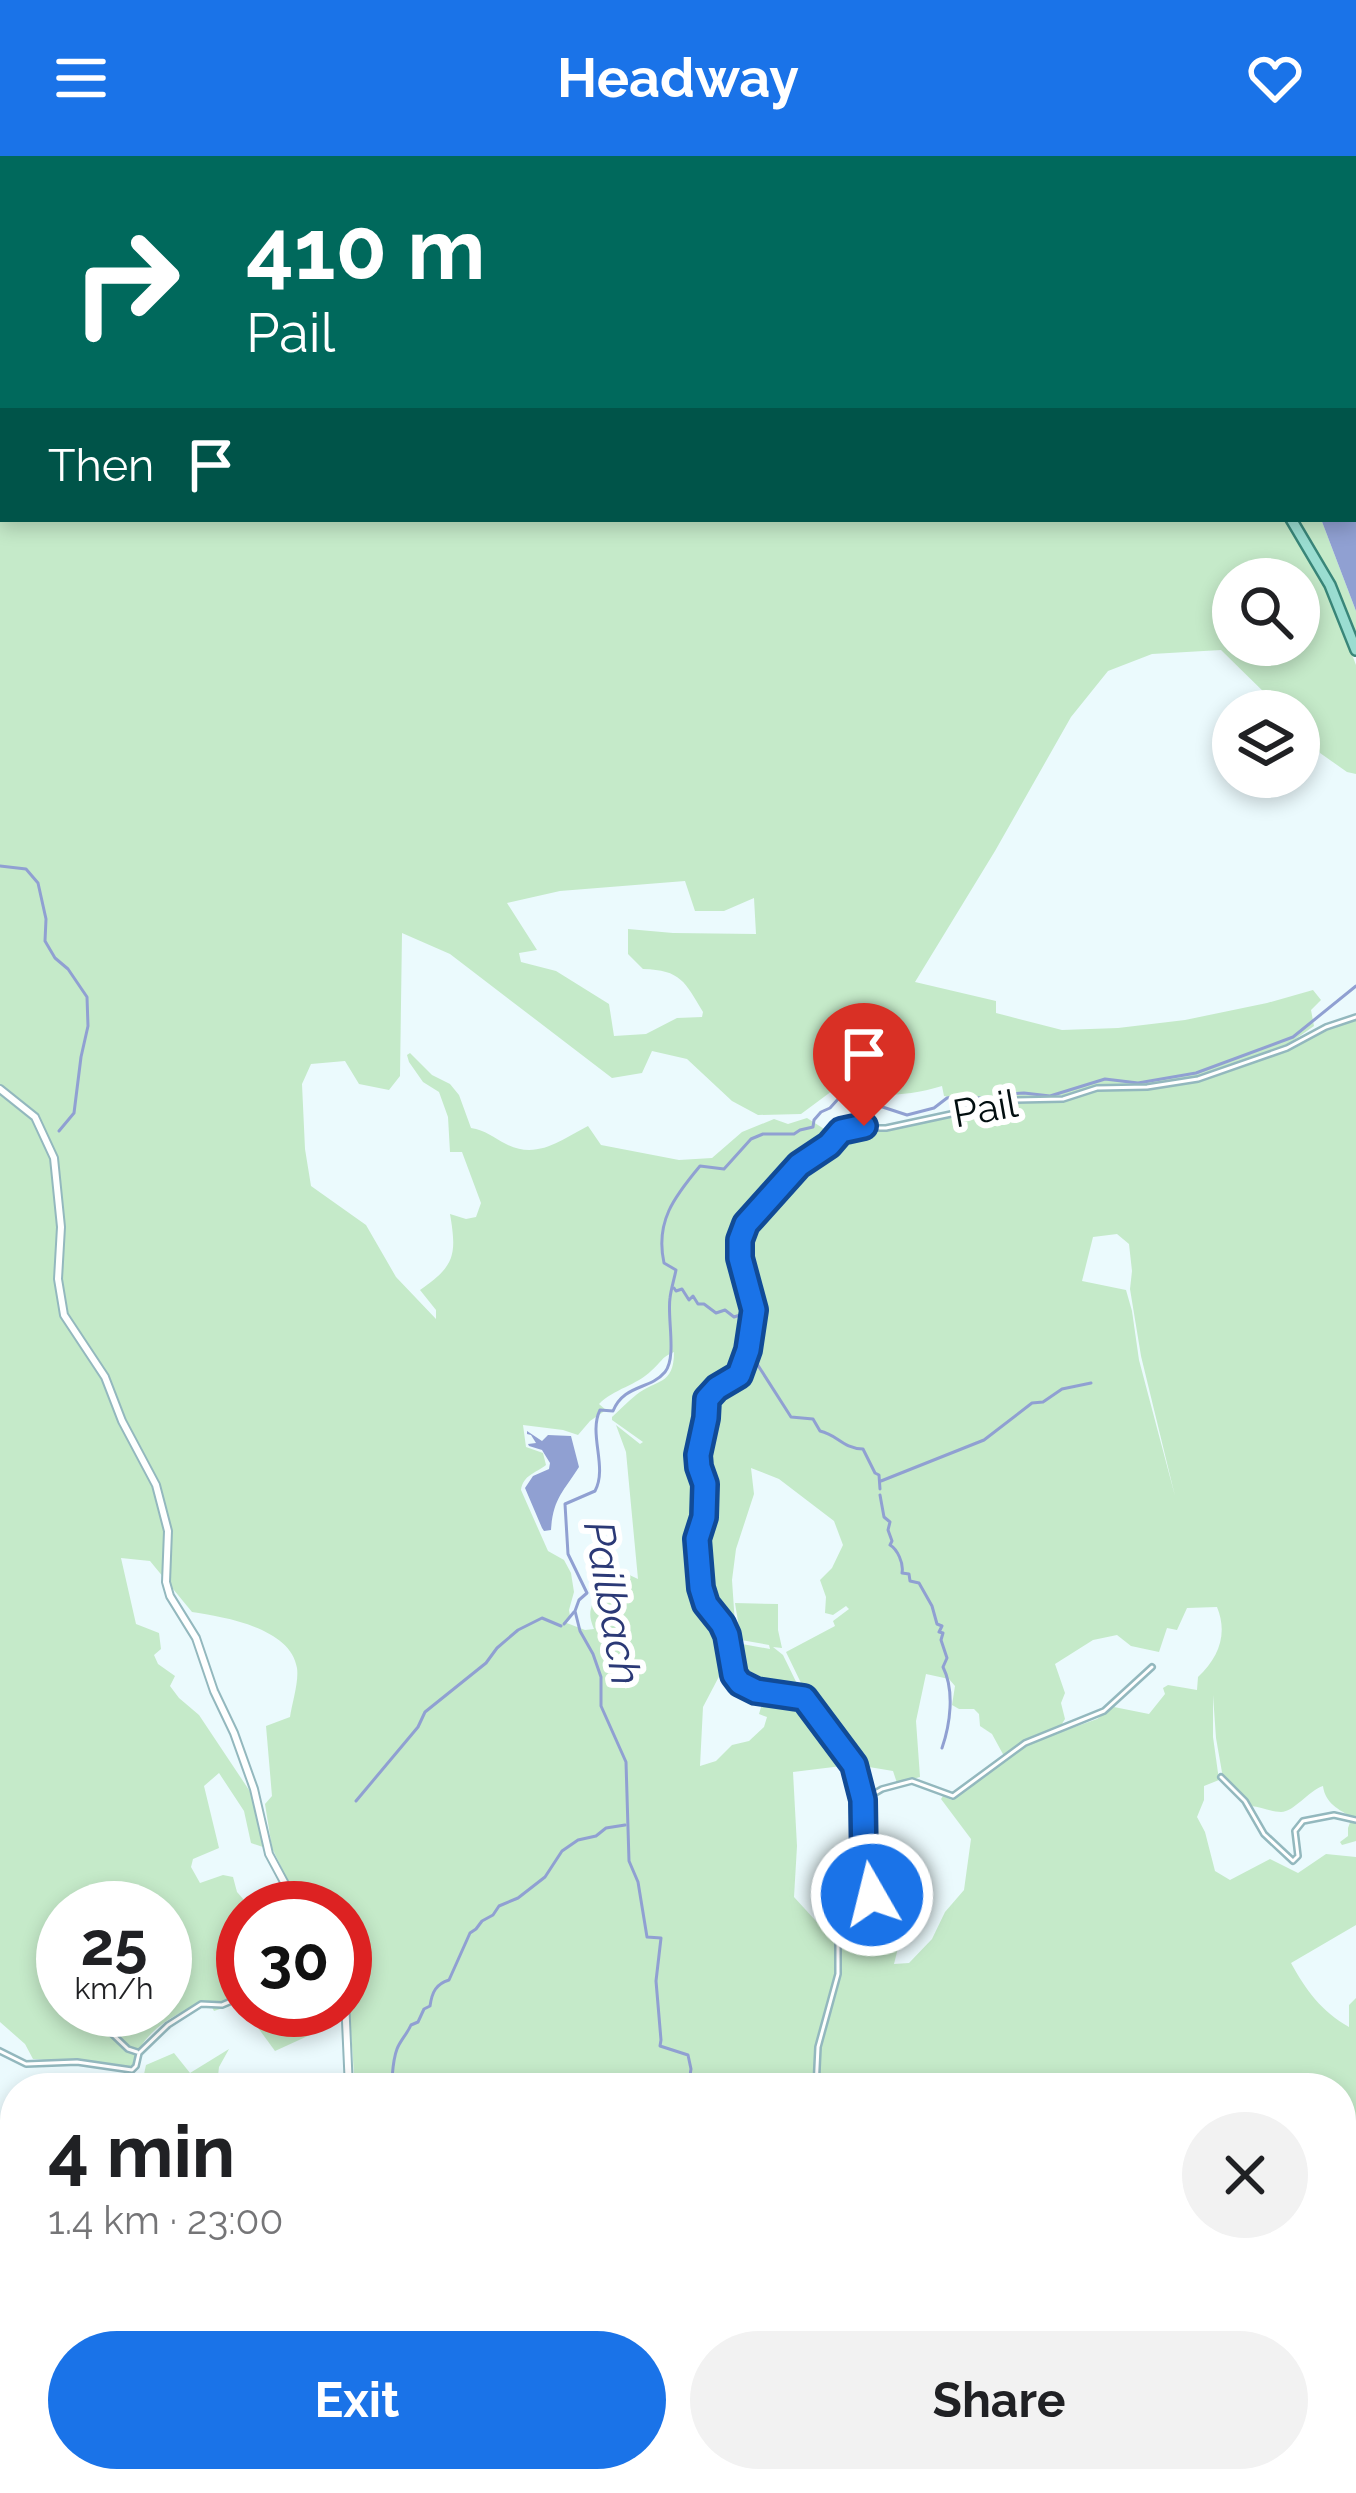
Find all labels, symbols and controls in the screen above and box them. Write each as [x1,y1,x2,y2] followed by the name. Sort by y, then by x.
[48,45,114,111] icon: menu
[1242,45,1308,111] icon: heart
[557,46,799,110] text: Headway
[246,200,485,299] text: 410 m
[48,204,204,360] icon: right
[246,301,335,365] text: Pail
[178,432,244,498] icon: arrive
[48,439,154,492] text: Then
[1212,558,1320,798] map controls
[1212,558,1320,666] button: search
[1212,690,1320,798] button: layers
[813,1003,915,1126] pin
[831,1021,897,1087] icon: arrive
[949,1080,1021,1136] street label: Pail
[574,1517,651,1689] water label: Pailbach
[809,1832,935,1958] position arrow
[216,1881,372,2037] speed limit sign: 30
[80,1909,148,1979] text: 25
[74,1971,154,2006] text: km/h
[48,2109,235,2194] text: 4 min
[1182,2112,1308,2238] button: close
[48,2197,283,2243] text: 1.4 km · 23:00
[48,2331,666,2469] button: Exit
[690,2331,1308,2469] button: Share

